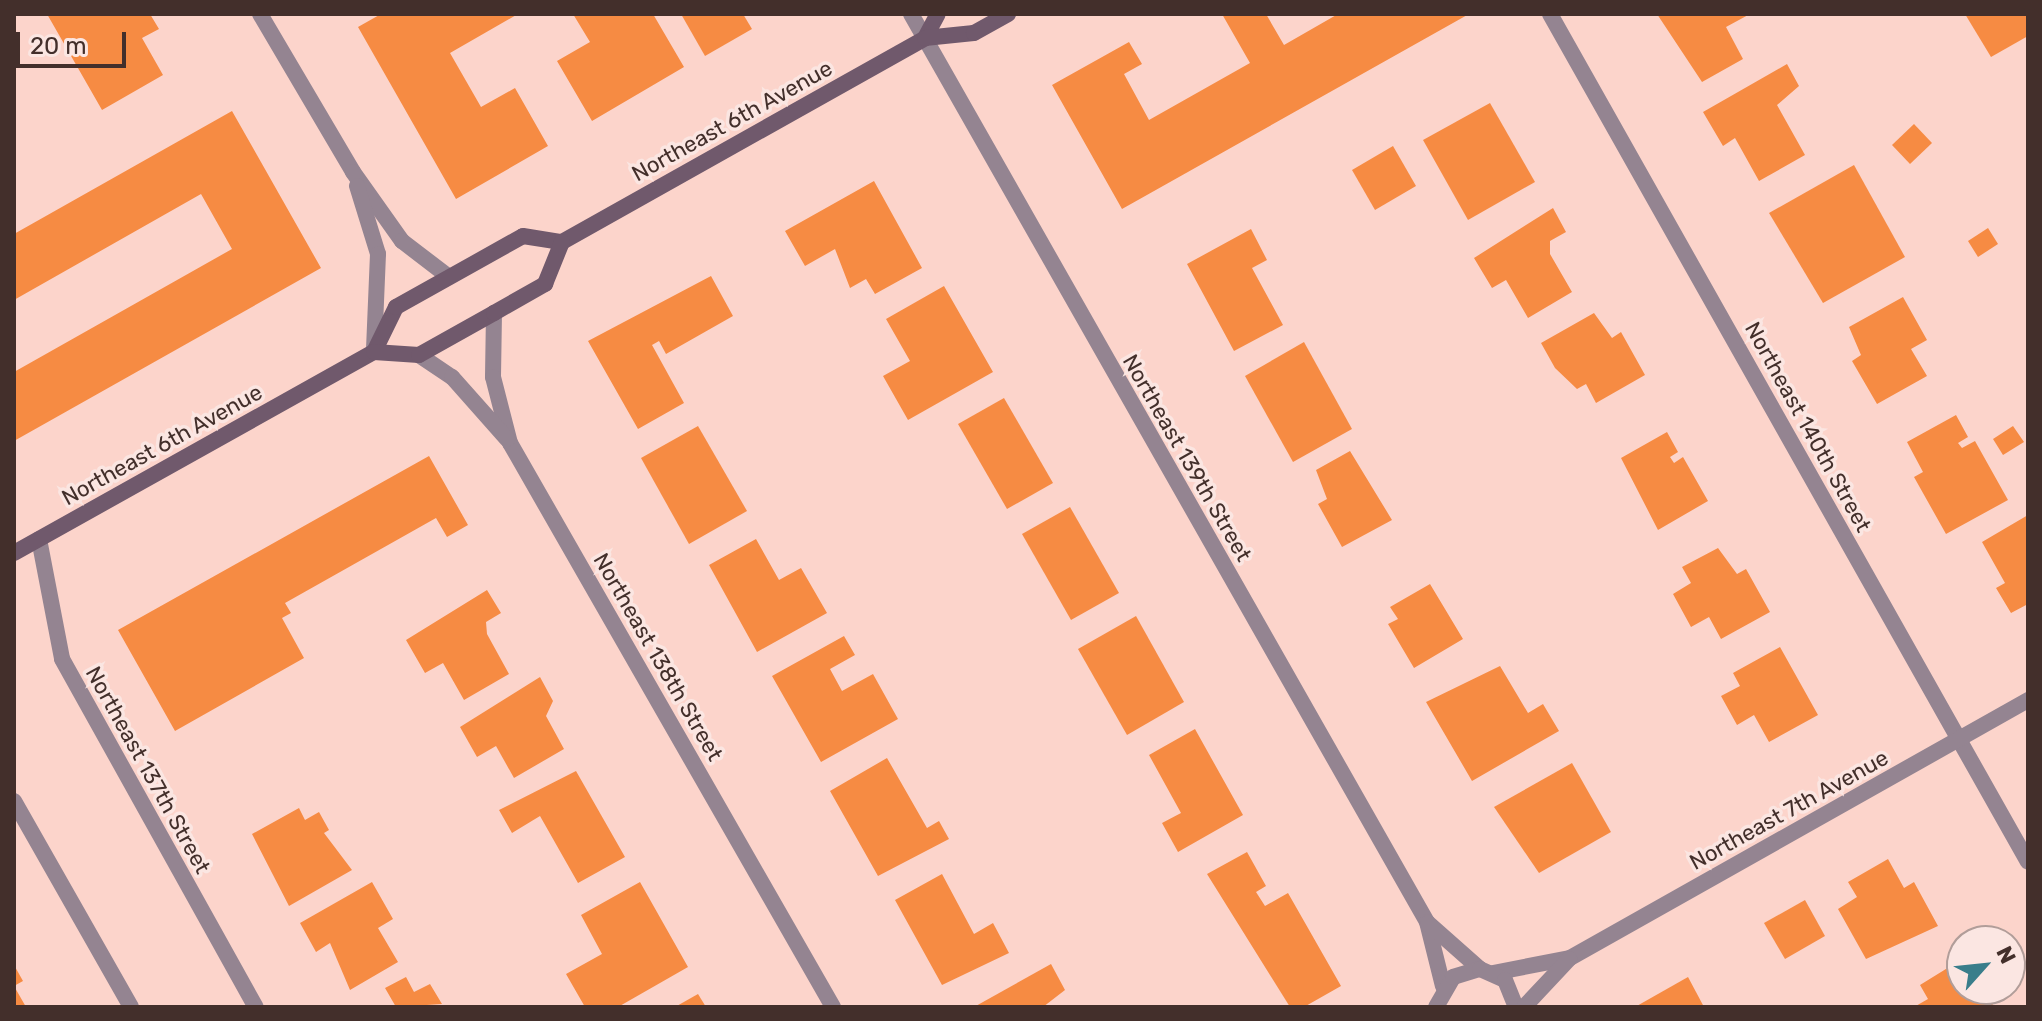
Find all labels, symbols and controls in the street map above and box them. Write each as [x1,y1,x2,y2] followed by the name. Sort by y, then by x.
[20,16,130,66] scale bar
[30,32,87,60] text: 20 m
[627,55,837,187] street label: Northeast 6th Avenue
[1739,317,1877,537] street label: Northeast 140th Street
[1117,350,1257,566] street label: Northeast 139th Street
[57,379,267,511] street label: Northeast 6th Avenue
[588,548,728,766] street label: Northeast 138th Street
[80,662,216,878] street label: Northeast 137th Street
[1685,744,1893,876] street label: Northeast 7th Avenue
[1946,925,2026,1005] north arrow
[1990,942,2022,968] text: N

